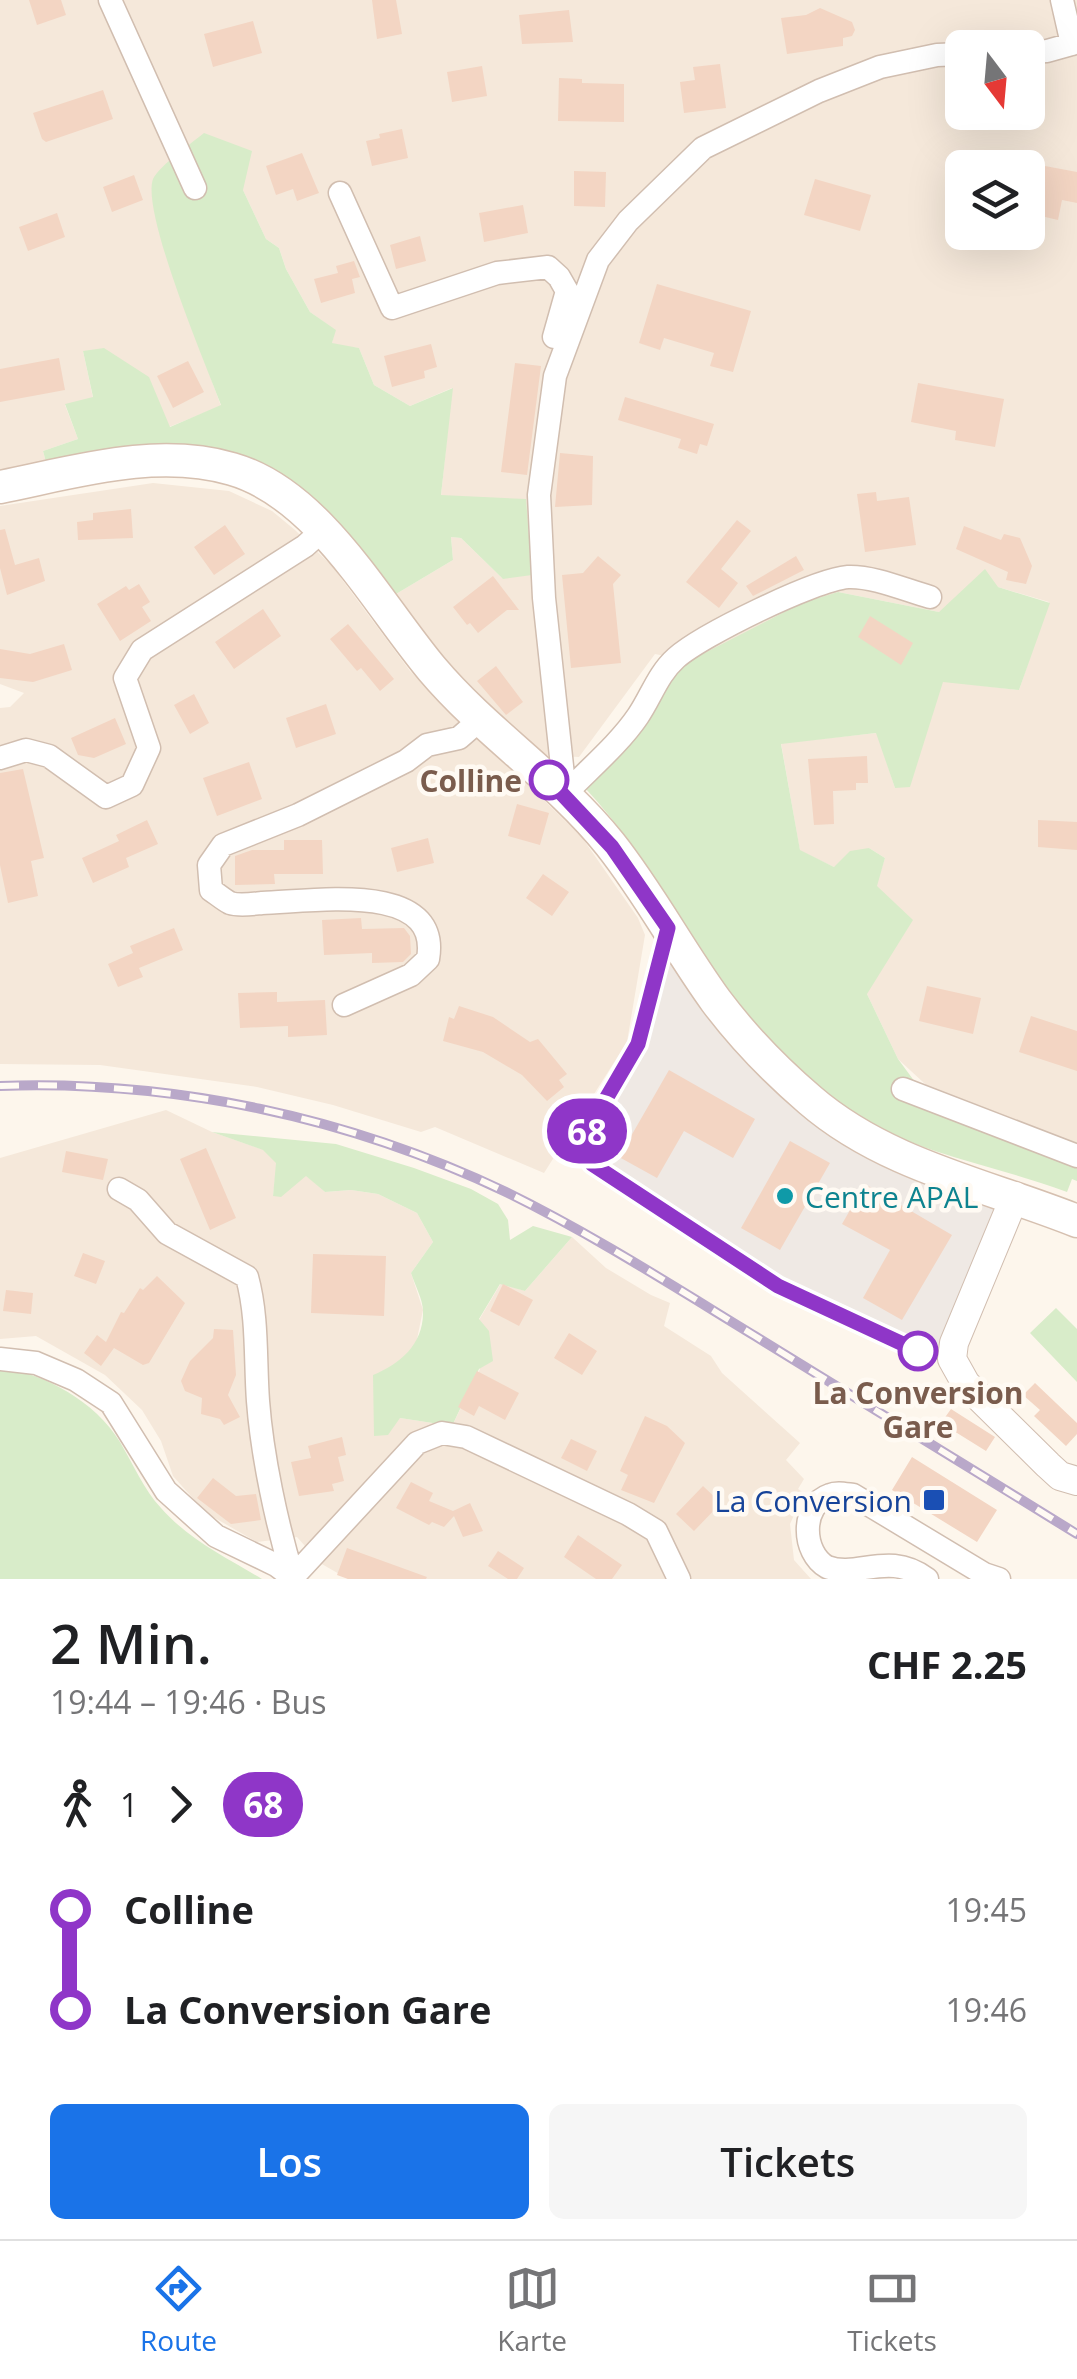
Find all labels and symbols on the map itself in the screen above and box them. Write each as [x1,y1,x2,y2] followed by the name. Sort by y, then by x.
[945,30,1045,130] north arrow
[419,760,522,801] place label: Colline
[530,761,568,799] marker: Colline
[542,1098,632,1164] line badge: 68
[805,1176,978,1217] place label: Centre APAL
[774,1185,796,1207] marker: Centre APAL
[899,1332,937,1370] marker: La Conversion Gare
[812,1372,1024,1447] place label: La Conversion Gare
[714,1480,912,1521] place label: La Conversion
[921,1487,947,1513] marker: La Conversion

